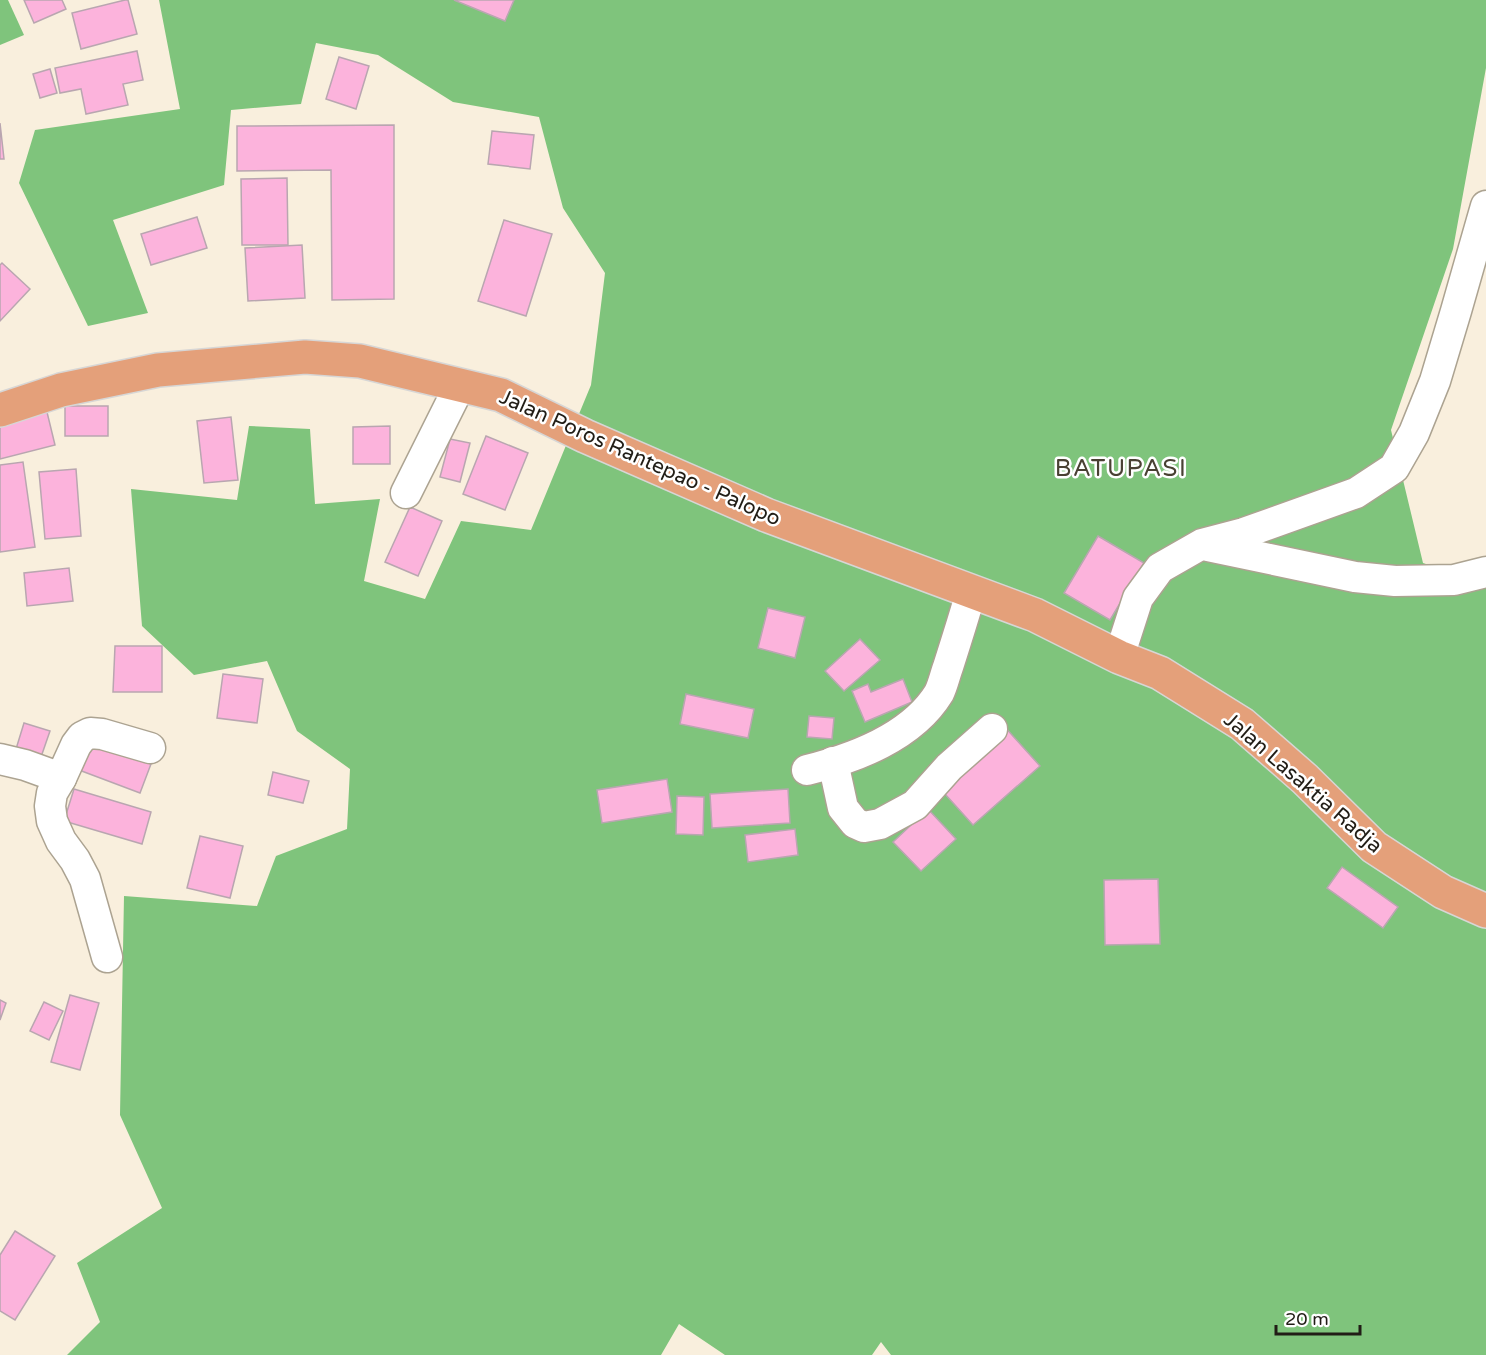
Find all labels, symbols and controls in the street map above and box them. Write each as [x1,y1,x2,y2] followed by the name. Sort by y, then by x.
[495,385,785,531] street label: Jalan Poros Rantepao - Palopo
[1055,454,1187,483] district label: BATUPASI
[1219,707,1387,859] street label: Jalan Lasaktia Radja
[1276,1298,1360,1336] scale bar
[1285,1308,1329,1330] text: 20 m

